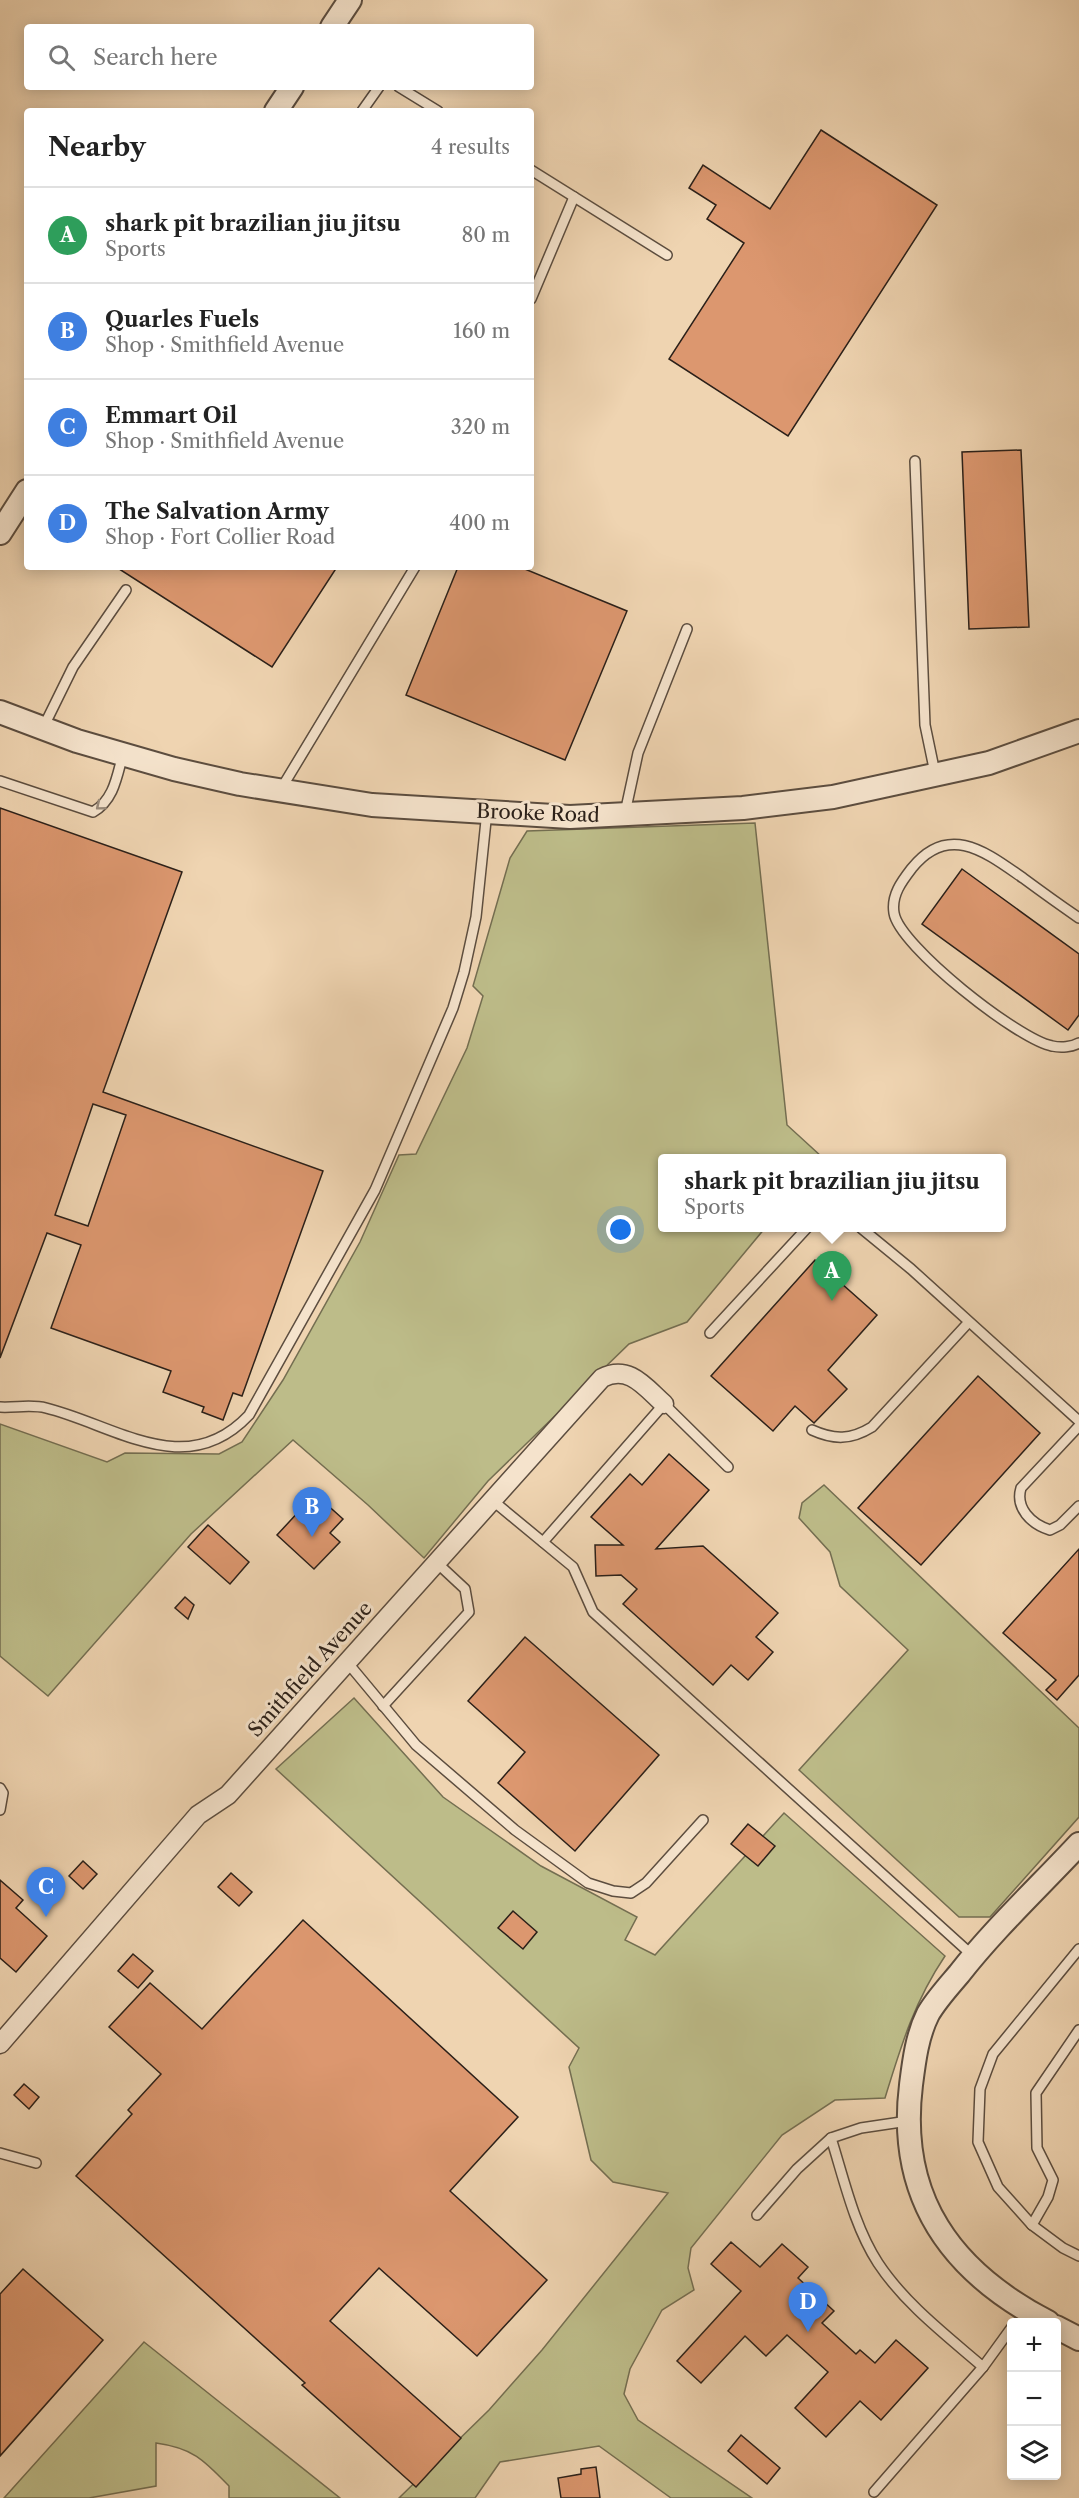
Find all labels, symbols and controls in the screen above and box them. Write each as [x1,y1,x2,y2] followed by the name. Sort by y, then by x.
[24,24,534,90] search box
[45,41,78,74] icon: search
[93,44,218,71] text: Search here
[48,131,146,163] text: Nearby
[431,135,510,159] text: 4 results
[105,210,401,237] text: shark pit brazilian jiu jitsu
[60,223,75,247] text: A
[462,223,510,247] text: 80 m
[105,237,166,261] text: Sports
[105,306,259,333] text: Quarles Fuels
[60,319,75,343] text: B
[453,319,510,343] text: 160 m
[105,333,344,357] text: Shop · Smithfield Avenue
[105,402,237,429] text: Emmart Oil
[59,415,76,439] text: C
[451,415,510,439] text: 320 m
[105,429,344,453] text: Shop · Smithfield Avenue
[105,498,329,525] text: The Salvation Army
[59,511,76,535] text: D
[449,511,510,535] text: 400 m
[105,525,335,549] text: Shop · Fort Collier Road
[96,798,107,809] one-way arrow
[476,799,600,827] street label: Brooke Road
[658,1154,1006,1232] popup
[684,1168,980,1195] text: shark pit brazilian jiu jitsu
[684,1195,745,1219] text: Sports
[606,1215,635,1244] your location
[812,1252,852,1301] pin: A
[292,1488,332,1537] pin: B
[243,1596,377,1742] street label: Smithfield Avenue
[26,1868,66,1917] pin: C
[788,2282,828,2332] pin: D
[1007,2318,1061,2480] map controls
[1007,2318,1061,2372] button: +
[1007,2372,1061,2426] button: −
[1007,2426,1061,2480] button: layers

